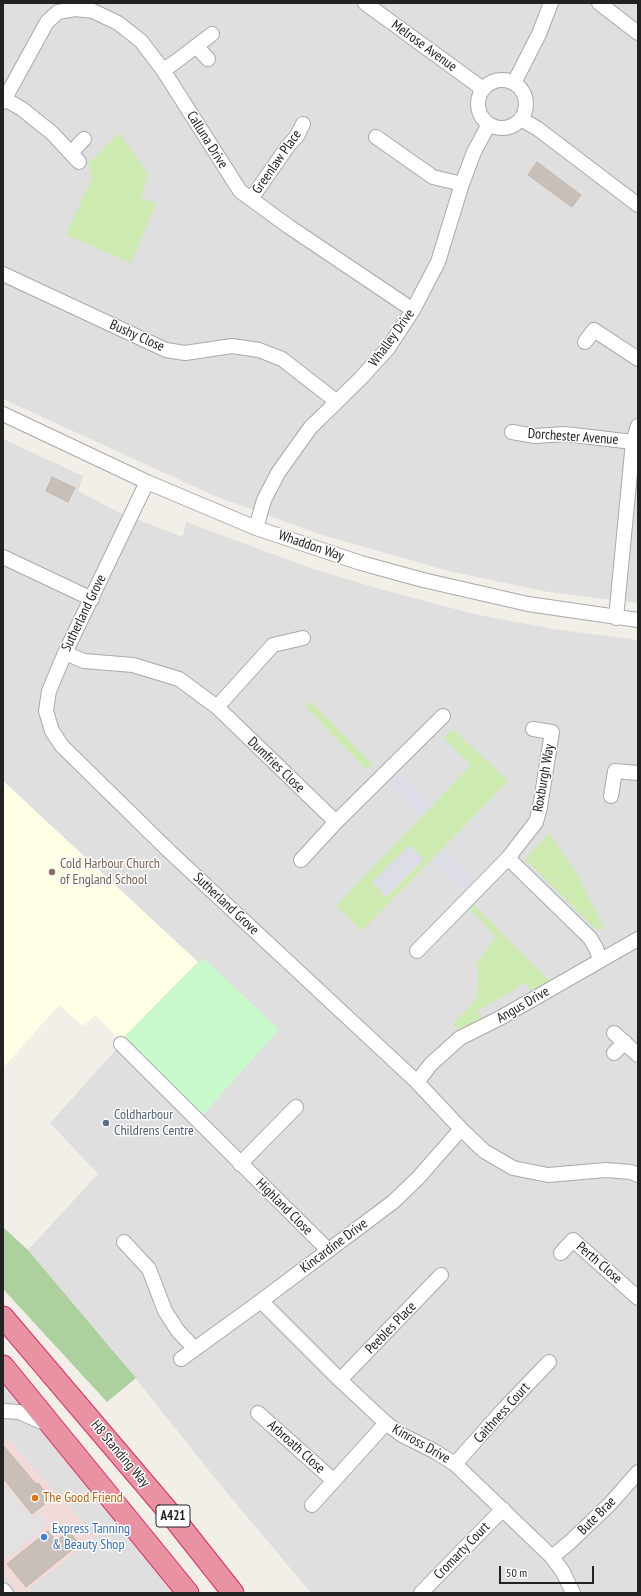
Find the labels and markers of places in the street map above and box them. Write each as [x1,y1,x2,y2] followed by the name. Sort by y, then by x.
[60,856,160,888] place label: Cold Harbour Church of England School
[47,867,57,877] marker: Cold Harbour Church of England School
[114,1107,194,1140] place label: Coldharbour Childrens Centre
[101,1118,111,1128] marker: Coldharbour Childrens Centre
[43,1490,123,1506] place label: The Good Friend
[30,1493,40,1503] marker: The Good Friend
[52,1521,130,1554] place label: Express Tanning & Beauty Shop
[39,1532,49,1542] marker: Express Tanning & Beauty Shop

